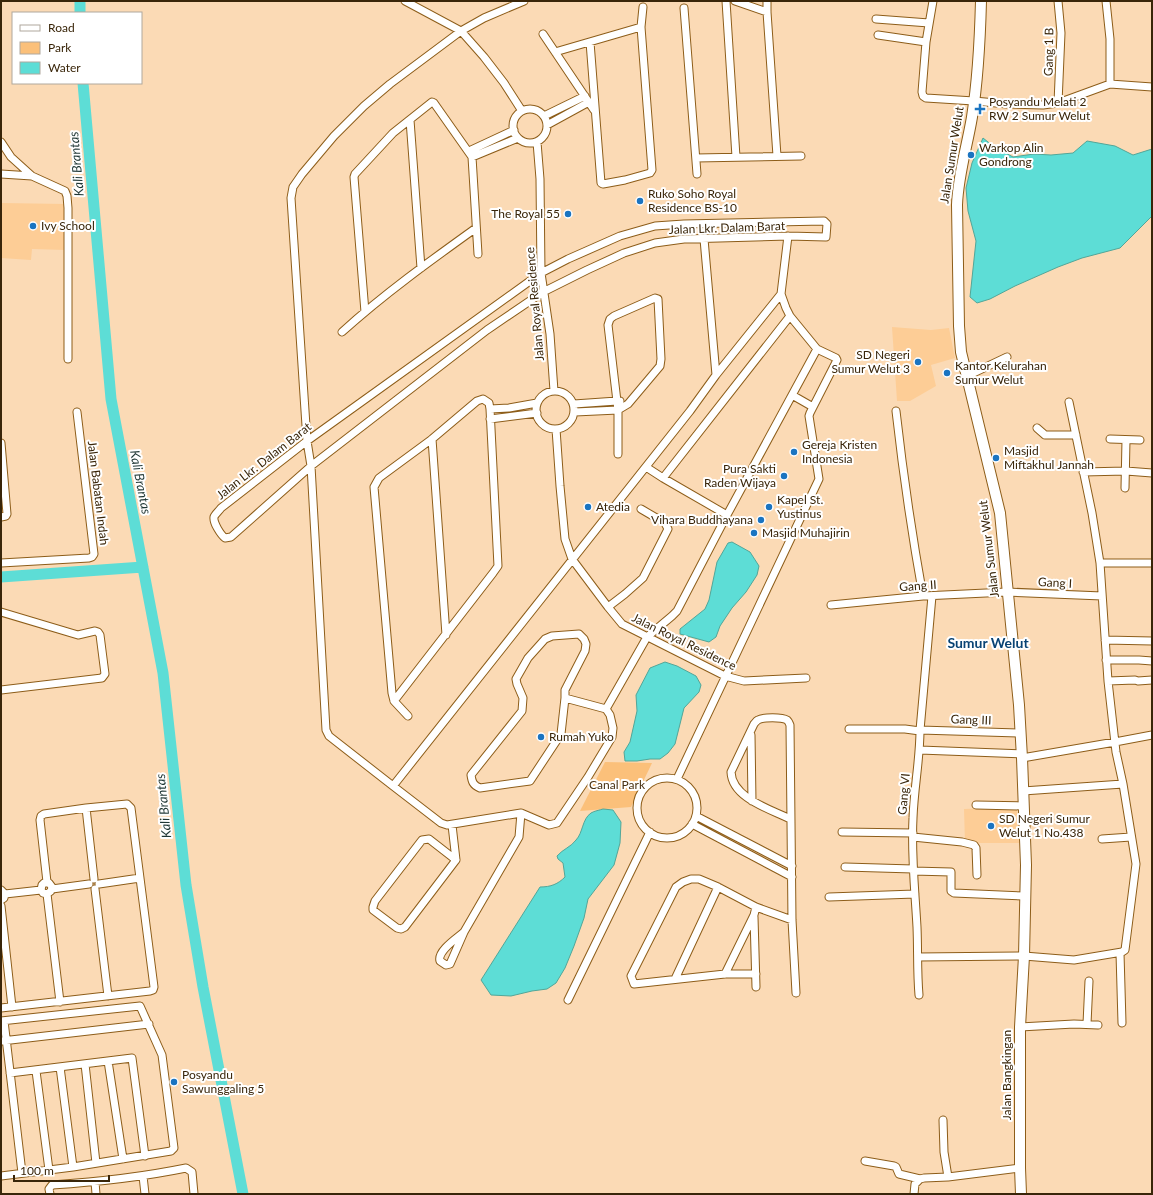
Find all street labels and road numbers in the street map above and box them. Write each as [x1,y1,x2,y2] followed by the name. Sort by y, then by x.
[1041,27,1056,76] street label: Gang 1 B
[936,105,967,204] street label: Jalan Sumur Welut
[669,218,786,237] street label: Jalan Lkr. Dalam Barat
[522,246,547,362] street label: Jalan Royal Residence
[213,419,315,502] street label: Jalan Lkr. Dalam Barat
[85,440,112,546] street label: Jalan Babatan Indah
[975,499,1002,599] street label: Jalan Sumur Welut
[1038,574,1072,591] street label: Gang I
[899,577,937,594] street label: Gang II
[630,610,739,673] street label: Jalan Royal Residence
[950,711,992,728] street label: Gang III
[894,772,913,815] street label: Gang VI
[999,1030,1014,1120] street label: Jalan Bangkingan

